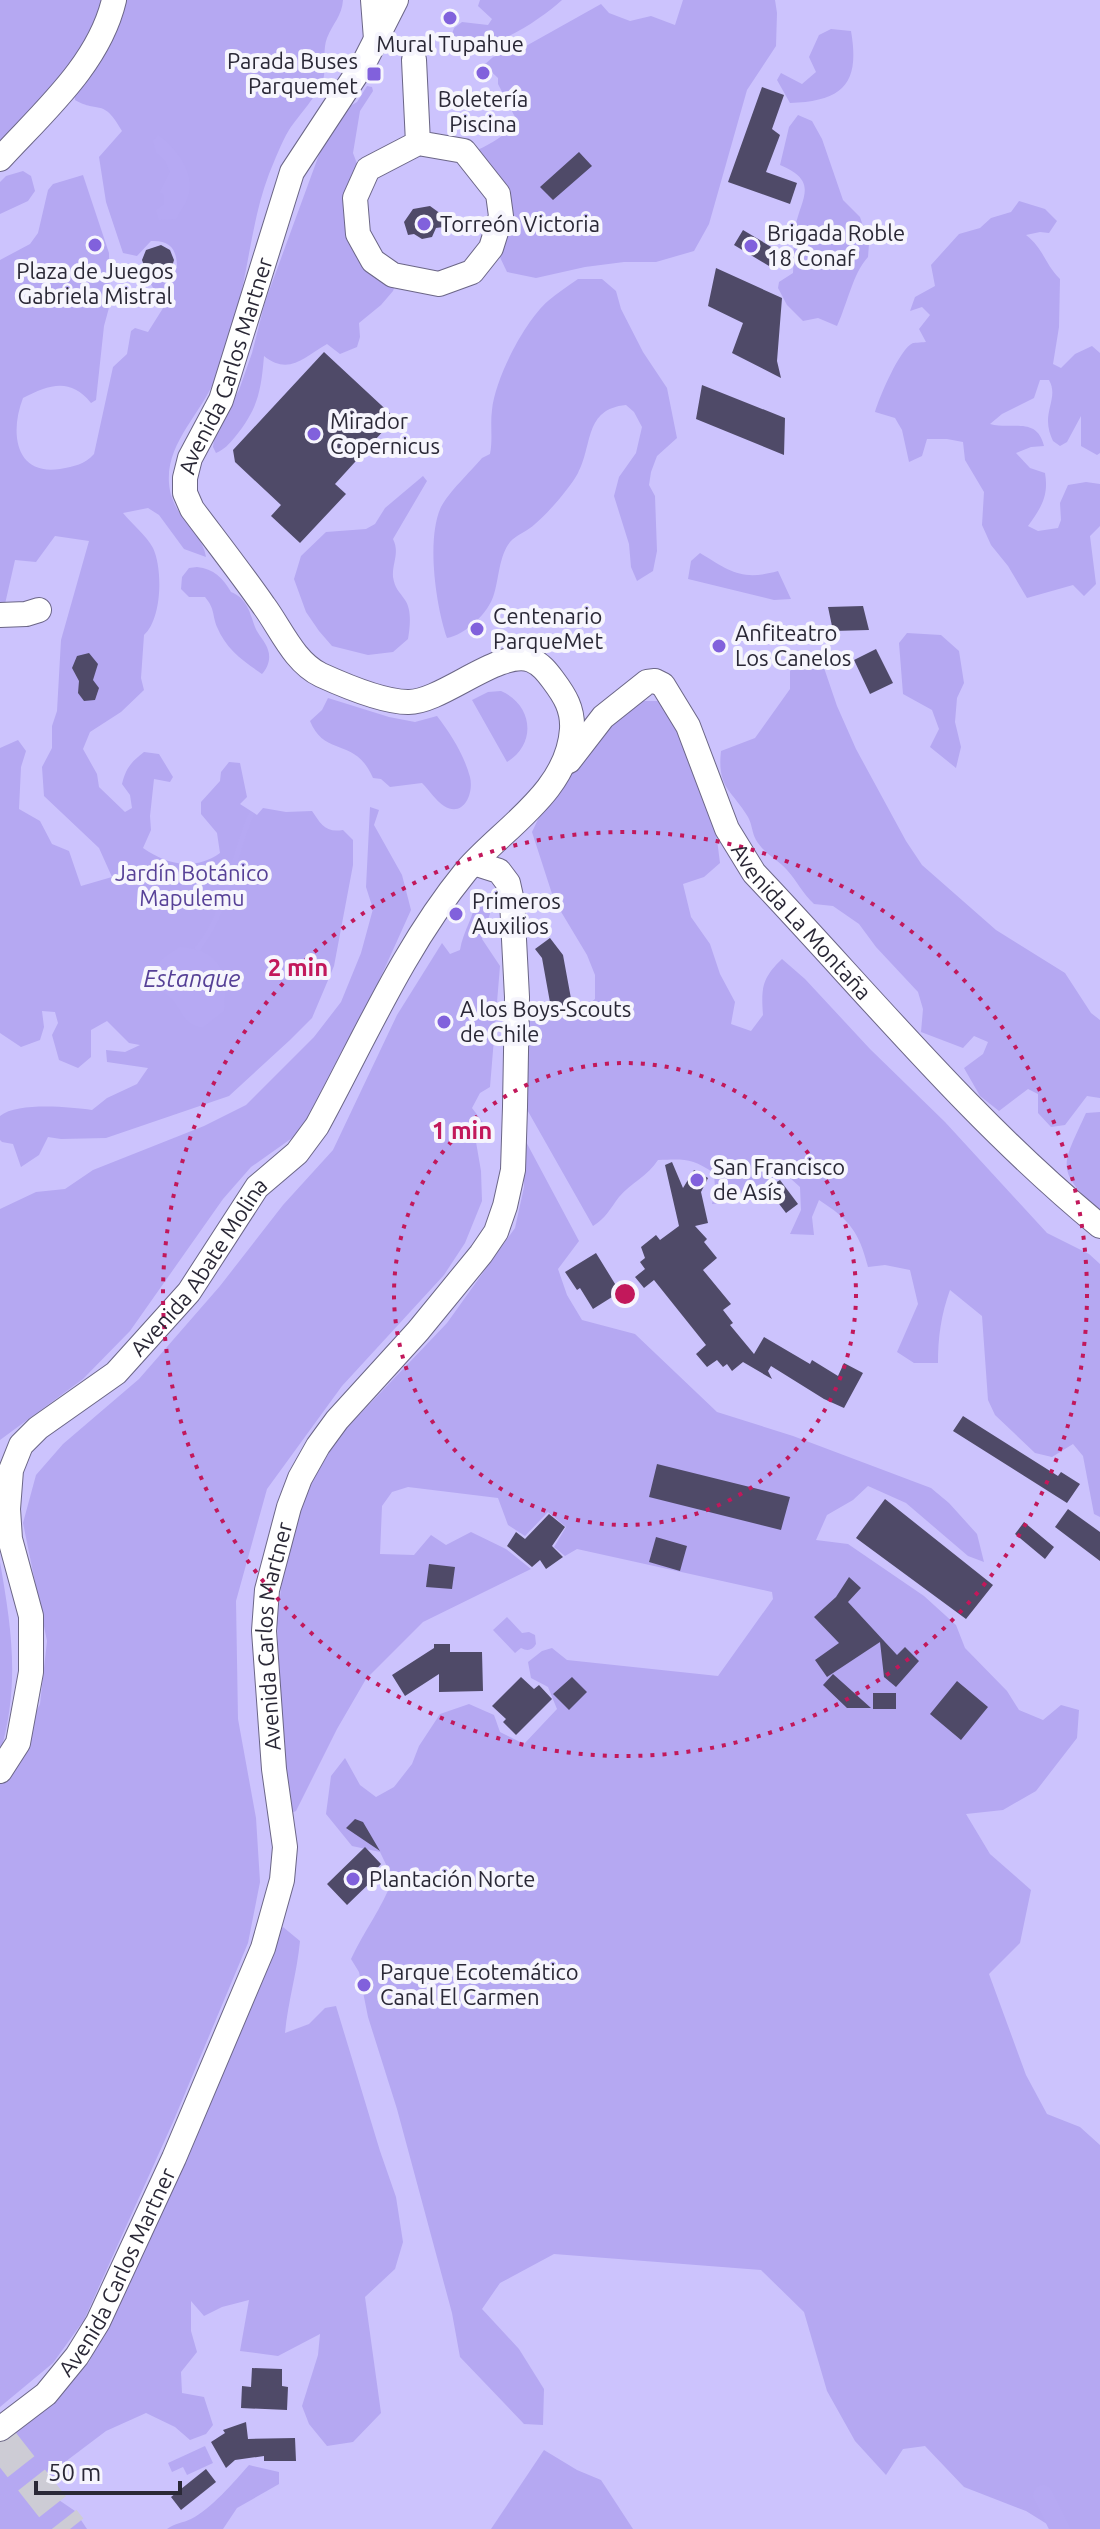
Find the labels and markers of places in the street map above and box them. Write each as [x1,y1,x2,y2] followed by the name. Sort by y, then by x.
[441,9,459,27] marker: Mural Tupahue
[376,31,524,56] place label: Mural Tupahue
[227,48,358,98] place label: Parada Buses Parquemet
[474,64,492,82] marker: Boletería Piscina
[365,65,383,83] marker: Parada Buses Parquemet
[438,86,528,136] place label: Boletería Piscina
[440,211,600,236] place label: Torreón Victoria
[415,215,433,233] marker: Torreón Victoria
[767,220,905,270] place label: Brigada Roble 18 Conaf
[86,236,104,254] marker: Plaza de Juegos Gabriela Mistral
[742,237,760,255] marker: Brigada Roble 18 Conaf
[16,258,174,308] place label: Plaza de Juegos Gabriela Mistral
[330,408,440,458] place label: Mirador Copernicus
[305,425,323,443] marker: Mirador Copernicus
[493,603,603,653] place label: Centenario ParqueMet
[468,620,486,638] marker: Centenario ParqueMet
[735,620,851,670] place label: Anfiteatro Los Canelos
[710,637,728,655] marker: Anfiteatro Los Canelos
[472,888,561,938] place label: Primeros Auxilios
[447,905,465,923] marker: Primeros Auxilios
[460,996,631,1046] place label: A los Boys-Scouts de Chile
[435,1013,453,1031] marker: A los Boys-Scouts de Chile
[713,1154,845,1204] place label: San Francisco de Asís
[688,1171,706,1189] marker: San Francisco de Asís
[611,1280,639,1308] centre of rings
[369,1866,535,1891] place label: Plantación Norte
[344,1870,362,1888] marker: Plantación Norte
[380,1959,579,2009] place label: Parque Ecotemático Canal El Carmen
[355,1976,373,1994] marker: Parque Ecotemático Canal El Carmen

